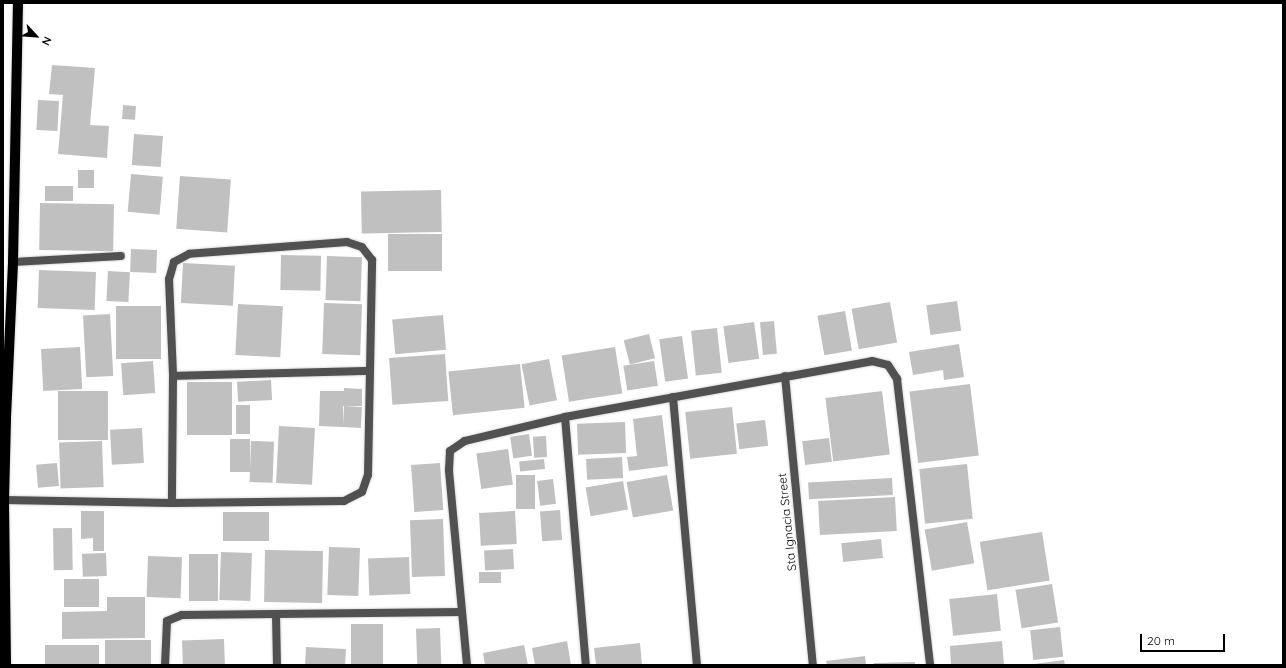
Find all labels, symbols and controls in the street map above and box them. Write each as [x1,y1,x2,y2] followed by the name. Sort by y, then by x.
[16,16,56,56] north arrow
[39,35,55,48] text: N
[775,472,799,572] street label: Sta Ignacia Street
[1142,626,1227,652] scale bar
[1147,633,1175,648] text: 20 m

